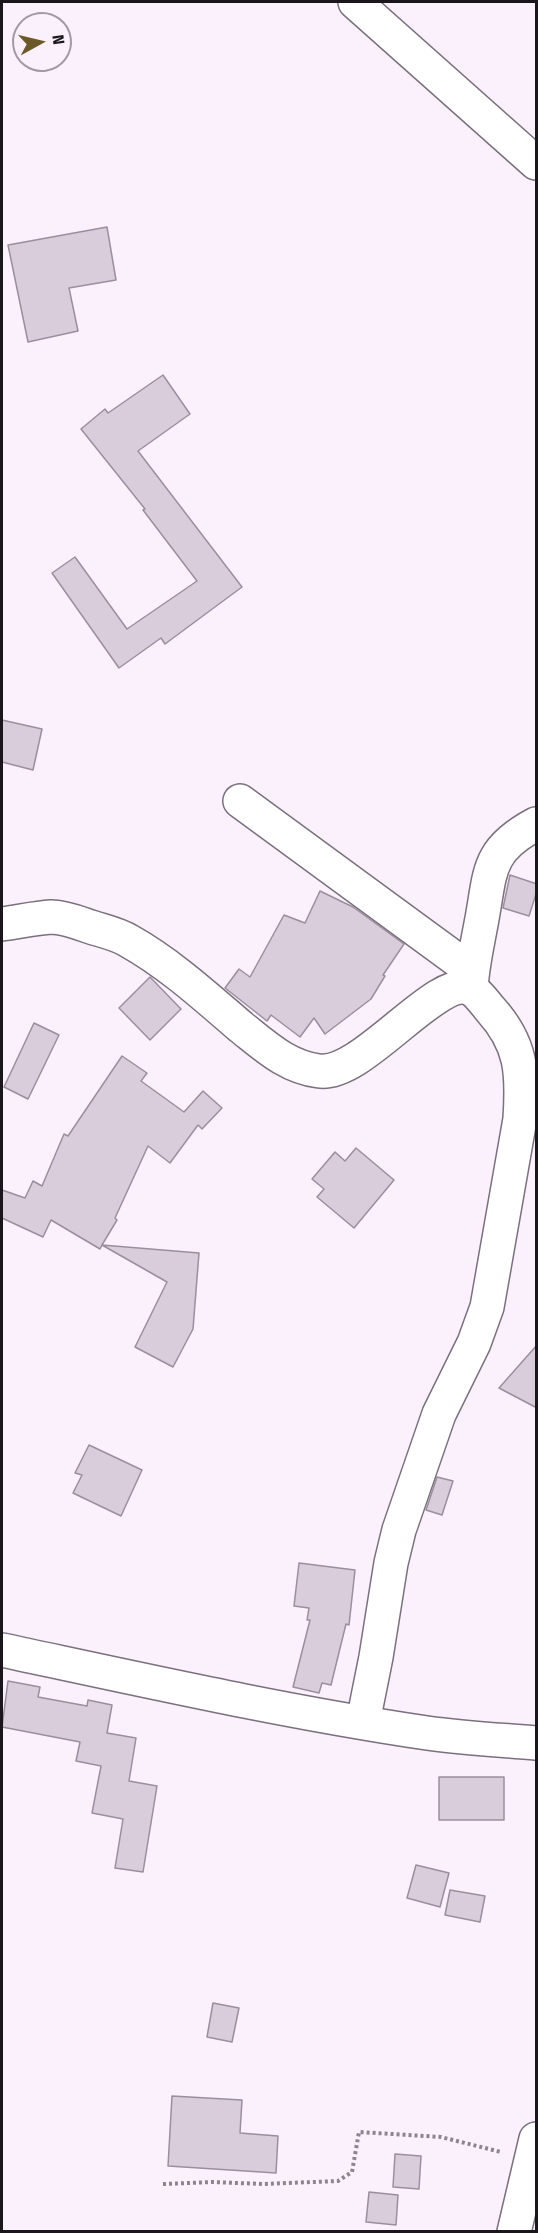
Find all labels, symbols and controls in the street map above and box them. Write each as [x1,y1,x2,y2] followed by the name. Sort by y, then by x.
[12,12,72,72] north arrow
[48,34,68,46] text: N

